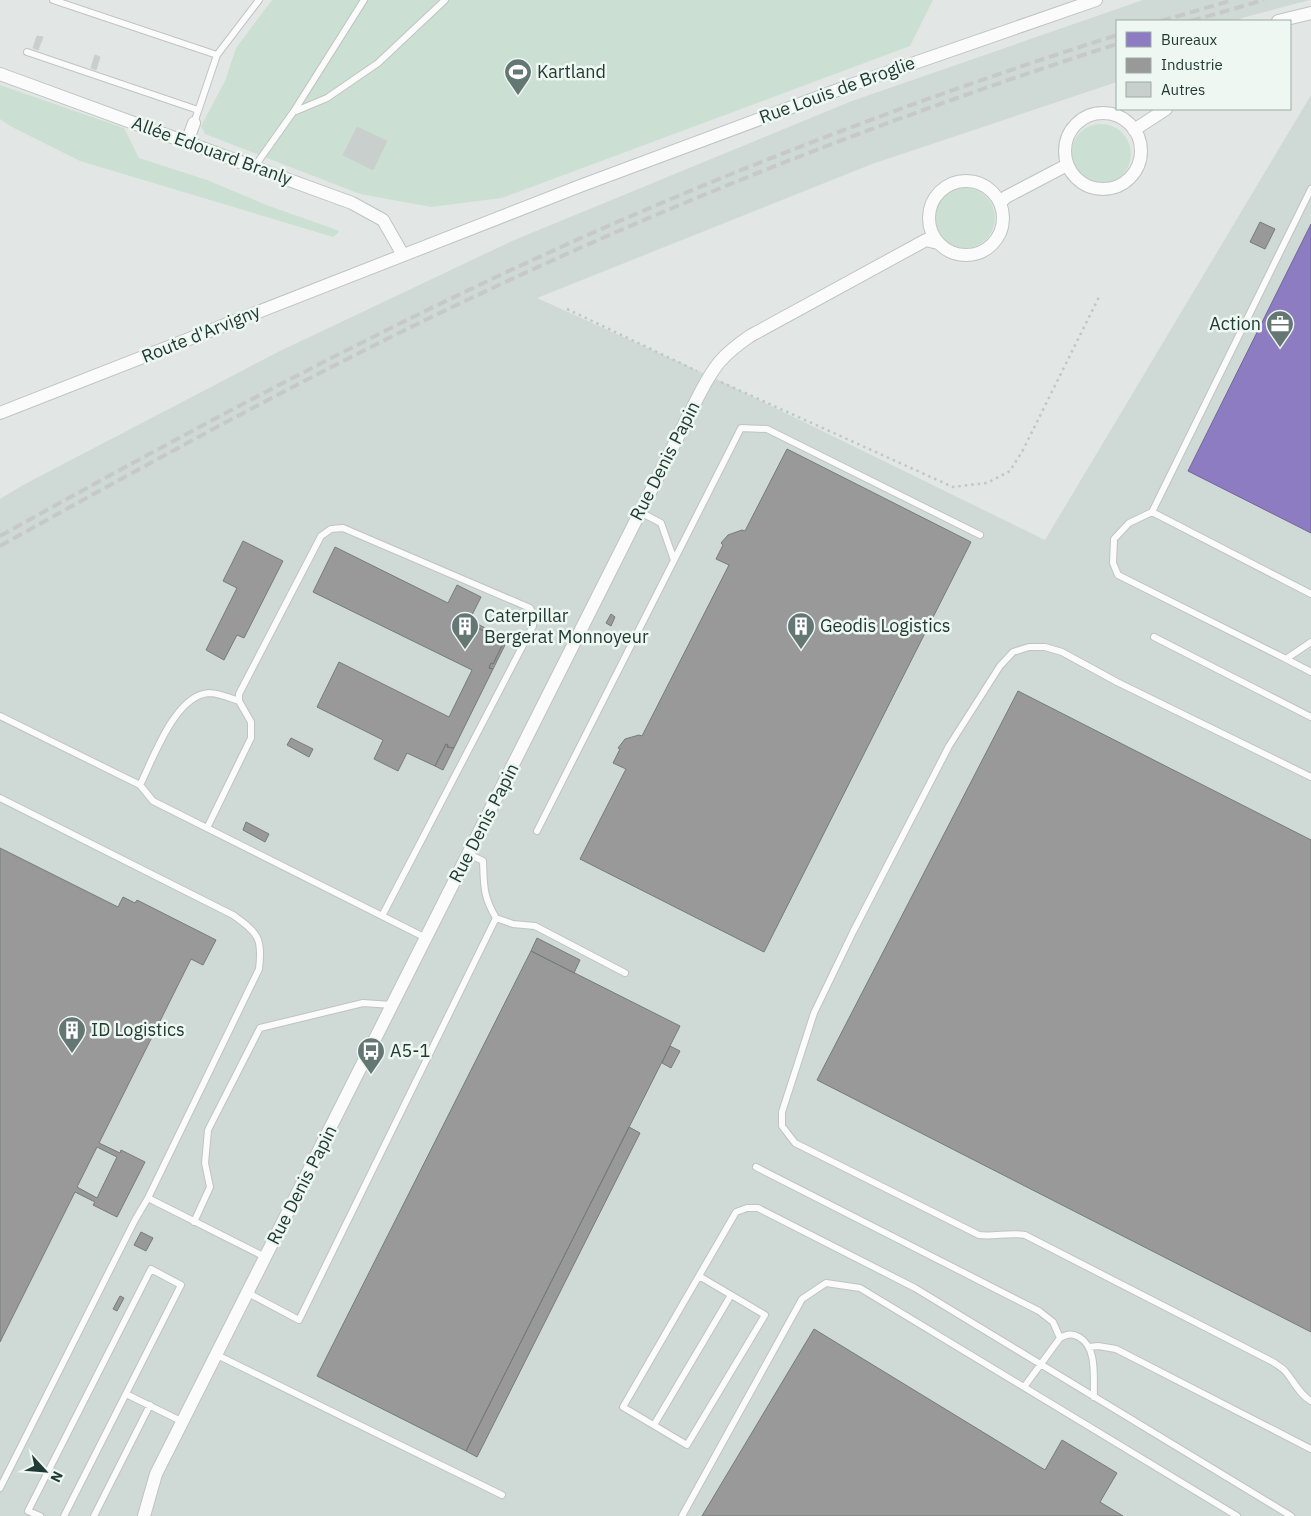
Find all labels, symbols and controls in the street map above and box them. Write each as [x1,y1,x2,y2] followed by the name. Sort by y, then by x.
[1116,20,1291,110] legend
[1161,30,1218,49] text: Bureaux
[756,51,918,128] street label: Rue Louis de Broglie
[1161,55,1223,74] text: Industrie
[503,57,533,96] sports icon: Kartland
[537,60,606,83] place label: Kartland
[1161,80,1205,99] text: Autres
[129,111,295,190] street label: Allée Edouard Branly
[138,299,264,368] street label: Route d'Arvigny
[1265,309,1295,348] office icon: Action
[1209,312,1261,335] place label: Action
[625,397,705,524] street label: Rue Denis Papin
[484,604,649,648] place label: Caterpillar Bergerat Monnoyeur
[450,611,480,650] building icon: Caterpillar Bergerat Monnoyeur
[786,611,816,650] building icon: Geodis Logistics
[820,614,951,637] place label: Geodis Logistics
[444,759,524,886] street label: Rue Denis Papin
[57,1015,87,1054] building icon: ID Logistics
[91,1018,185,1041] place label: ID Logistics
[356,1036,386,1075] bus stop icon: A5-1
[390,1039,430,1062] place label: A5-1
[262,1121,342,1248] street label: Rue Denis Papin
[20,1446,70,1496] north arrow
[46,1468,67,1485] text: N

